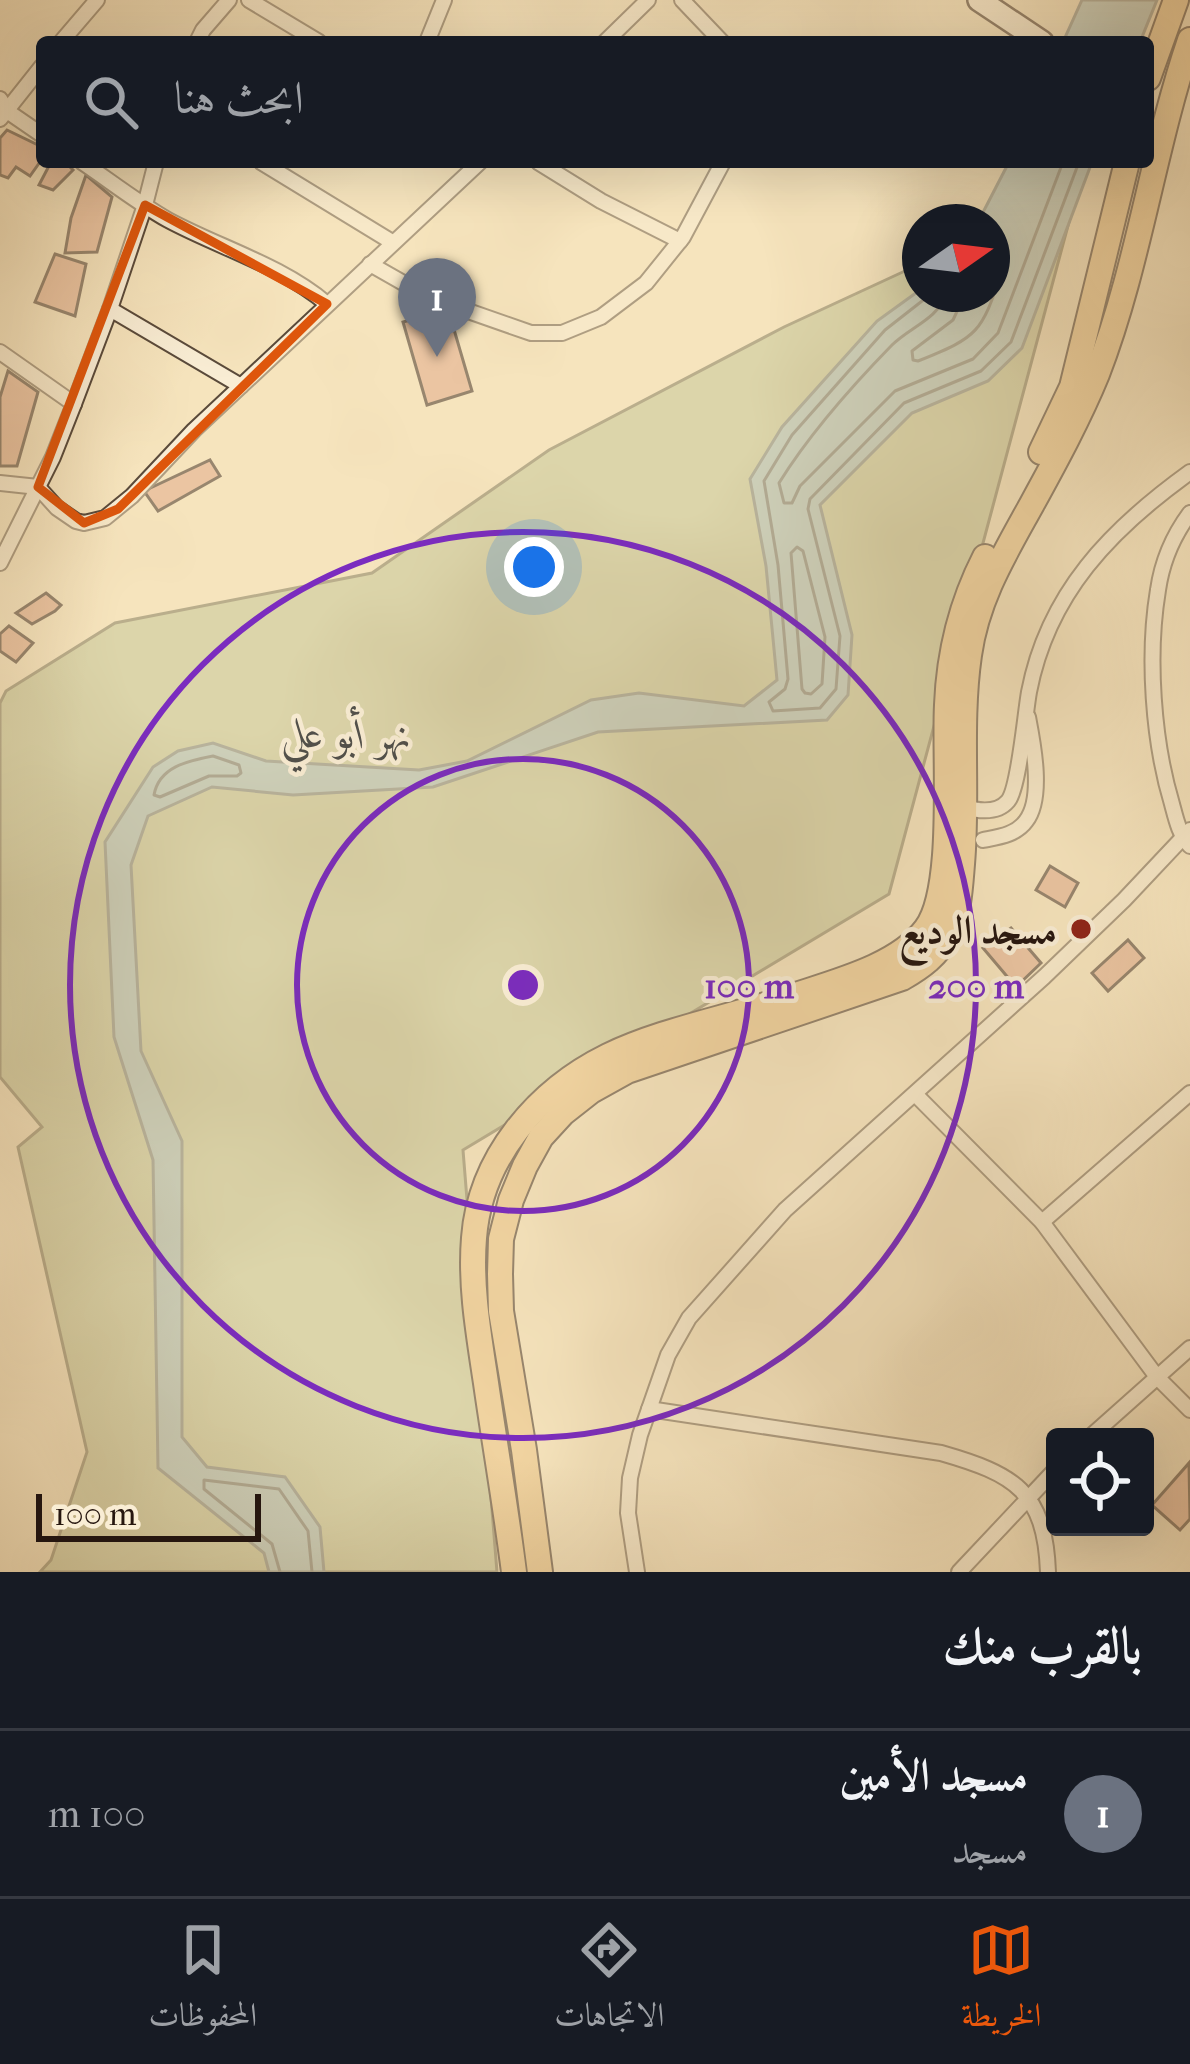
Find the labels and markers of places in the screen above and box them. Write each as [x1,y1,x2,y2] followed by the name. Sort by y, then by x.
[398,258,476,357] pin: 1
[899,907,1057,967] place label: مسجد الوديع
[1068,916,1094,942] marker: مسجد الوديع
[502,964,544,1006] centre of rings

